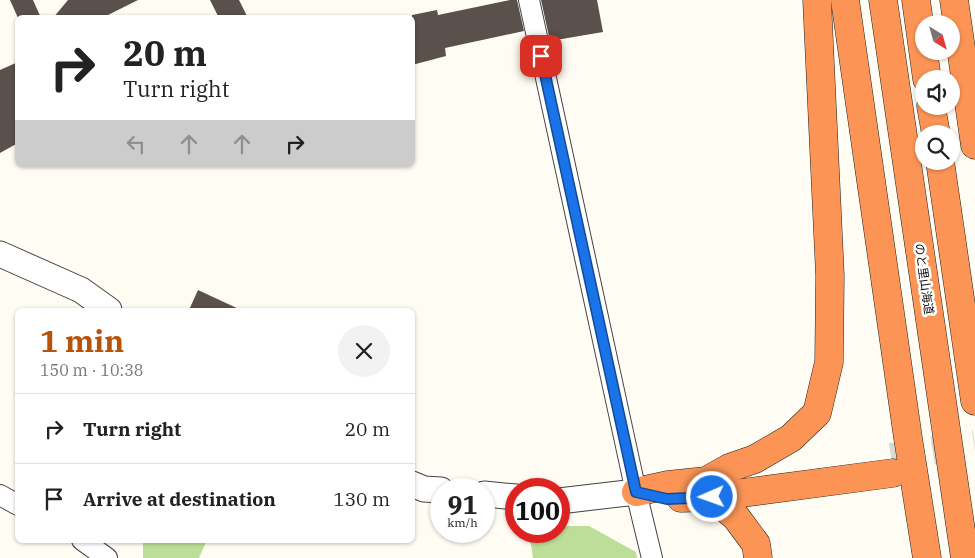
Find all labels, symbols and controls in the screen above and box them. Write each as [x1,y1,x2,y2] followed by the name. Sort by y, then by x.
[915,15,960,60] north arrow
[915,15,960,170] map controls
[123,30,207,76] text: 20 m
[40,35,105,100] icon: right
[520,35,562,77] pin
[527,42,555,70] icon: arrive
[915,70,960,115] button: sound
[123,74,230,103] text: Turn right
[915,125,960,170] button: search
[122,130,150,158] icon: left
[175,130,203,158] icon: ahead
[228,130,256,158] icon: ahead
[281,130,309,158] icon: right
[912,242,937,316] street label: のと里山海道
[40,321,124,360] text: 1 min
[338,325,390,377] button: close
[40,360,143,380] text: 150 m · 10:38
[40,415,68,443] icon: right
[83,417,181,441] text: Turn right
[345,417,390,441] text: 20 m
[685,470,737,522] position arrow
[505,478,570,543] speed limit sign: 100
[40,485,68,513] icon: arrive
[83,487,276,511] text: Arrive at destination
[333,487,390,511] text: 130 m
[447,488,478,521] text: 91
[447,515,478,530] text: km/h

